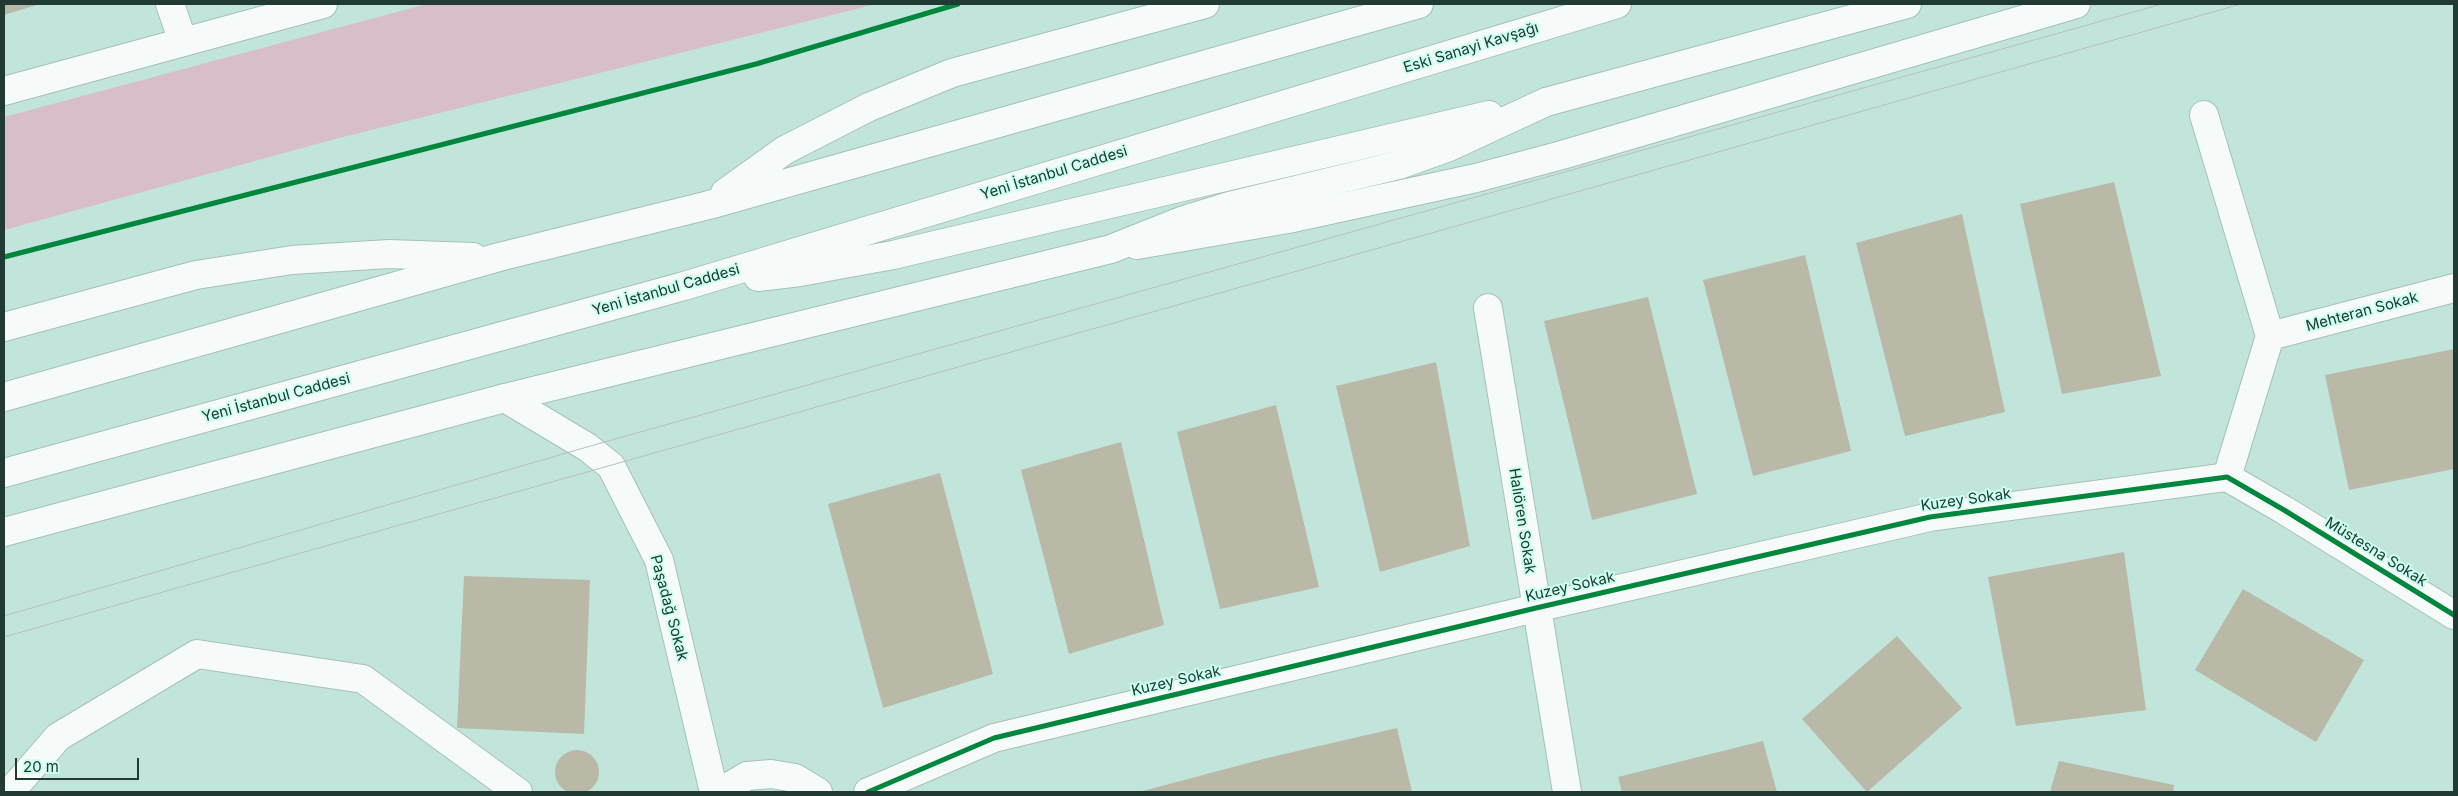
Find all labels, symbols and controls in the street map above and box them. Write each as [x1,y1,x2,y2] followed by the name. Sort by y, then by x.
[1401,19,1541,77] street label: Eski Sanayi Kavşağı
[978,142,1130,204] street label: Yeni İstanbul Caddesi
[590,260,742,320] street label: Yeni İstanbul Caddesi
[2304,288,2420,336] street label: Mehteran Sokak
[200,370,352,426] street label: Yeni İstanbul Caddesi
[1505,467,1539,575] street label: Halıören Sokak
[1920,485,2012,515] street label: Kuzey Sokak
[2322,513,2430,591] street label: Müstesna Sokak
[646,553,692,663] street label: Paşadağ Sokak
[1524,568,1616,606] street label: Kuzey Sokak
[1130,662,1222,700] street label: Kuzey Sokak
[18,748,141,780] scale bar
[23,757,59,776] text: 20 m

